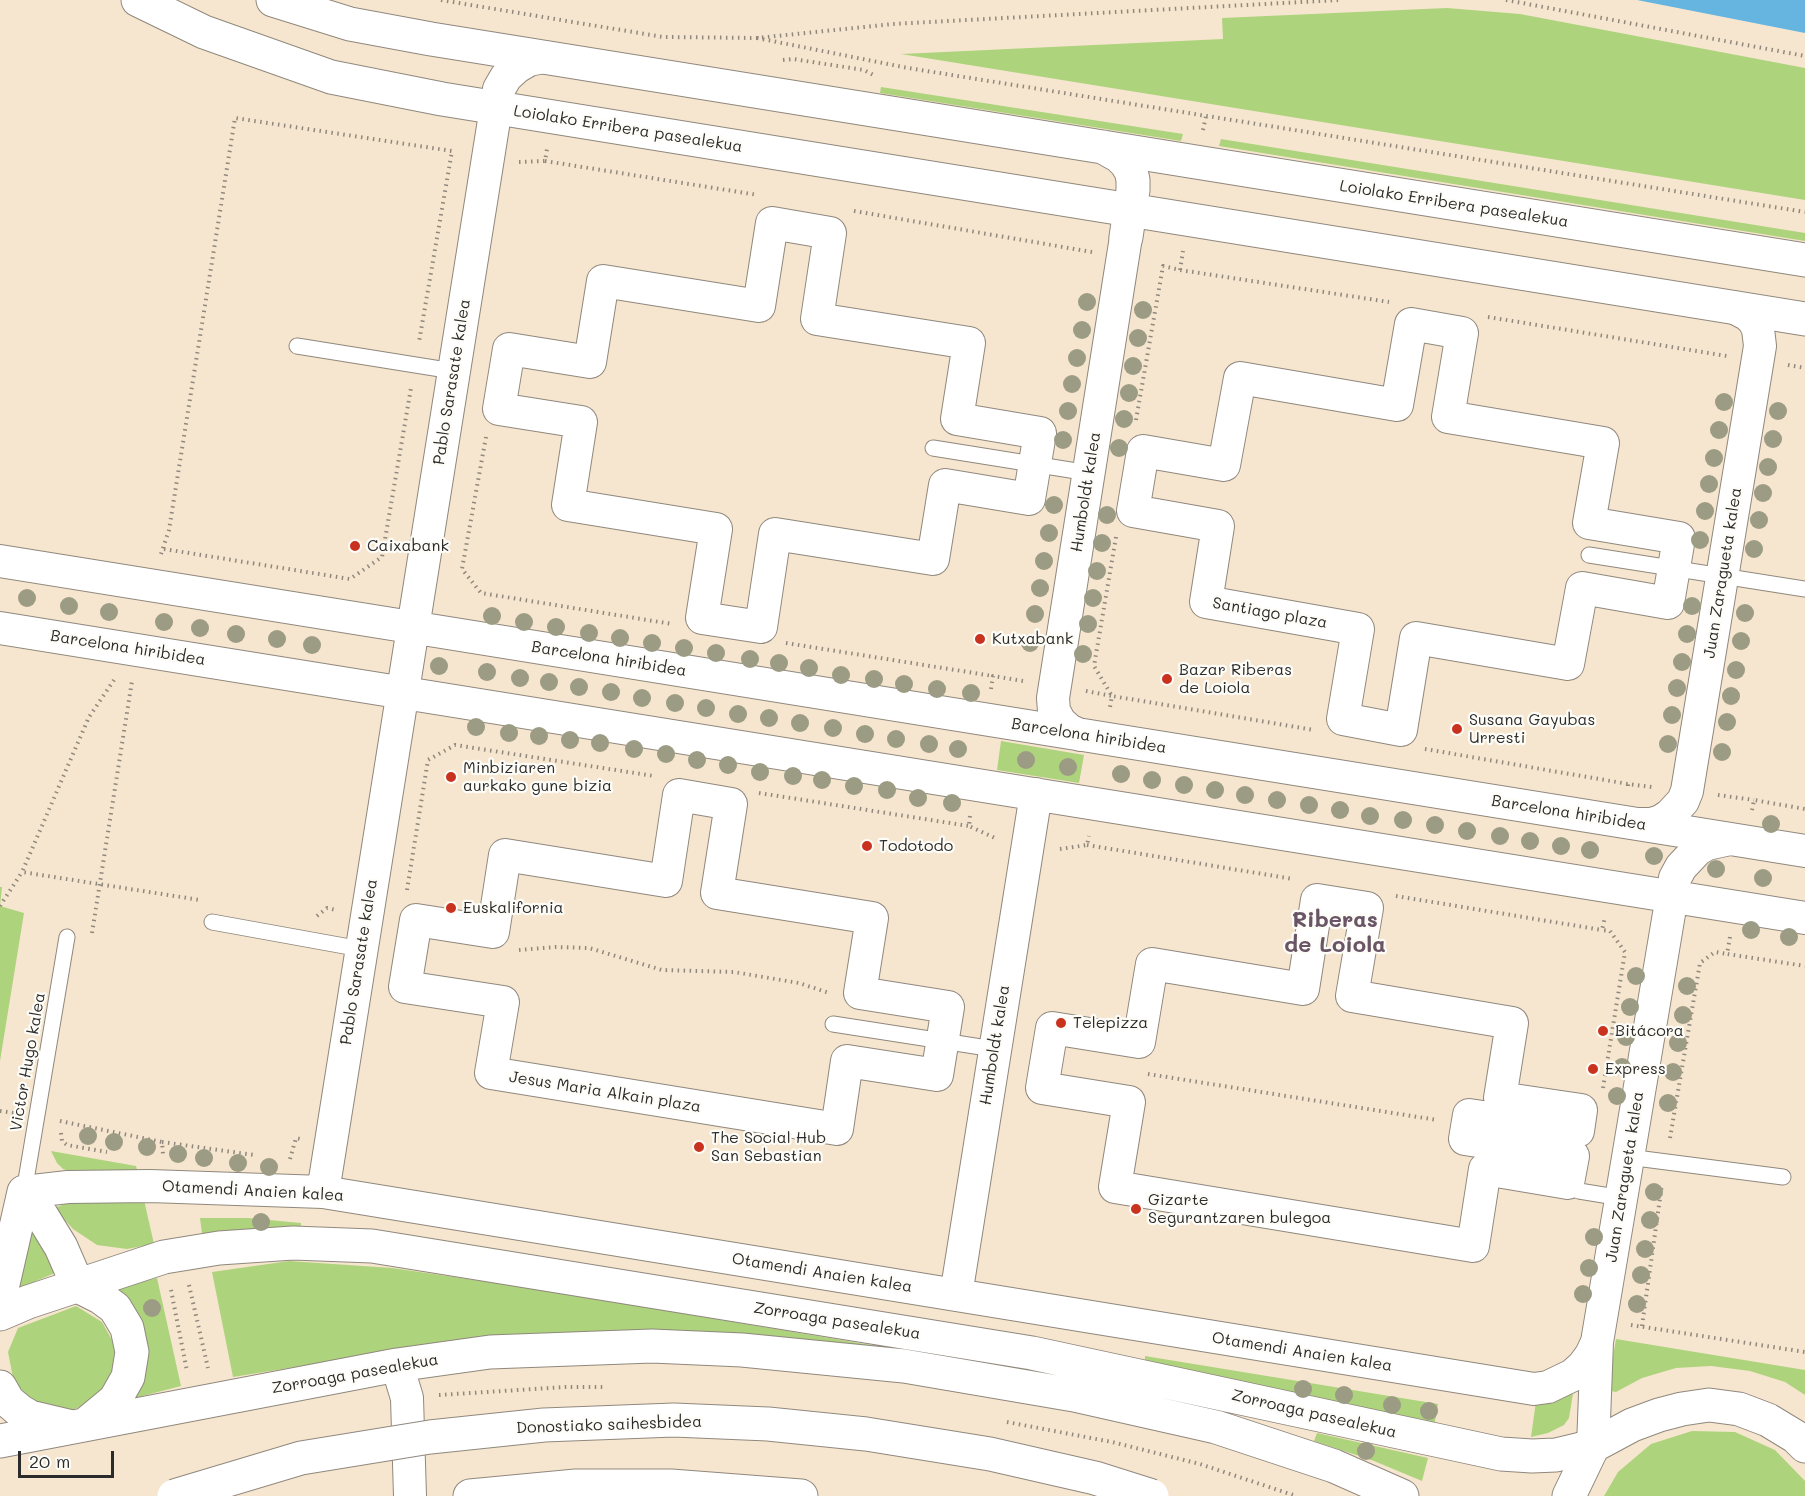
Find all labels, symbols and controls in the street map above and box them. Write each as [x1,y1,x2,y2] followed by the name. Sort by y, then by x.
[512,101,744,157] street label: Loiolako Erribera pasealekua
[1338,176,1570,232] street label: Loiolako Erribera pasealekua
[429,298,475,466] street label: Pablo Sarasate kalea
[1067,431,1105,553] street label: Humboldt kalea
[1700,486,1746,660] street label: Juan Zaragueta kalea
[367,536,449,556] place label: Caixabank
[348,539,362,553] marker: Caixabank
[1211,593,1329,633] street label: Santiago plaza
[49,626,207,670] street label: Barcelona hiribidea
[992,629,1073,649] place label: Kutxabank
[973,632,987,646] marker: Kutxabank
[530,637,688,681] street label: Barcelona hiribidea
[1179,660,1292,698] place label: Bazar Riberas de Loiola
[1160,672,1174,686] marker: Bazar Riberas de Loiola
[1469,710,1595,748] place label: Susana Gayubas Urresti
[1010,714,1168,758] street label: Barcelona hiribidea
[1450,722,1464,736] marker: Susana Gayubas Urresti
[463,758,612,796] place label: Minbiziaren aurkako gune bizia
[444,770,458,784] marker: Minbiziaren aurkako gune bizia
[1490,791,1648,835] street label: Barcelona hiribidea
[879,836,953,856] place label: Todotodo
[860,839,874,853] marker: Todotodo
[336,878,382,1046] street label: Pablo Sarasate kalea
[463,898,564,918] place label: Euskalifornia
[444,901,458,915] marker: Euskalifornia
[1284,907,1386,958] district label: Riberas de Loiola
[976,984,1014,1106] street label: Humboldt kalea
[6,991,50,1133] street label: Victor Hugo kalea
[1073,1013,1148,1033] place label: Telepizza
[1054,1016,1068,1030] marker: Telepizza
[1615,1021,1684,1041] place label: Bitácora
[1596,1024,1610,1038] marker: Bitácora
[1605,1059,1666,1079] place label: Express
[1586,1062,1600,1076] marker: Express
[508,1067,702,1117] street label: Jesus Maria Alkain plaza
[1602,1090,1648,1264] street label: Juan Zaragueta kalea
[711,1128,826,1166] place label: The Social Hub San Sebastian
[692,1140,706,1154] marker: The Social Hub San Sebastian
[161,1177,345,1205] street label: Otamendi Anaien kalea
[1148,1190,1331,1228] place label: Gizarte Segurantzaren bulegoa
[1129,1202,1143,1216] marker: Gizarte Segurantzaren bulegoa
[730,1249,914,1297] street label: Otamendi Anaien kalea
[752,1298,922,1344] street label: Zorroaga pasealekua
[1210,1328,1394,1376] street label: Otamendi Anaien kalea
[270,1350,440,1398] street label: Zorroaga pasealekua
[1230,1386,1398,1442] street label: Zorroaga pasealekua
[516,1412,702,1438] street label: Donostiako saihesbidea
[21,1439,117,1477] scale bar
[29,1449,70,1473] text: 20 m

